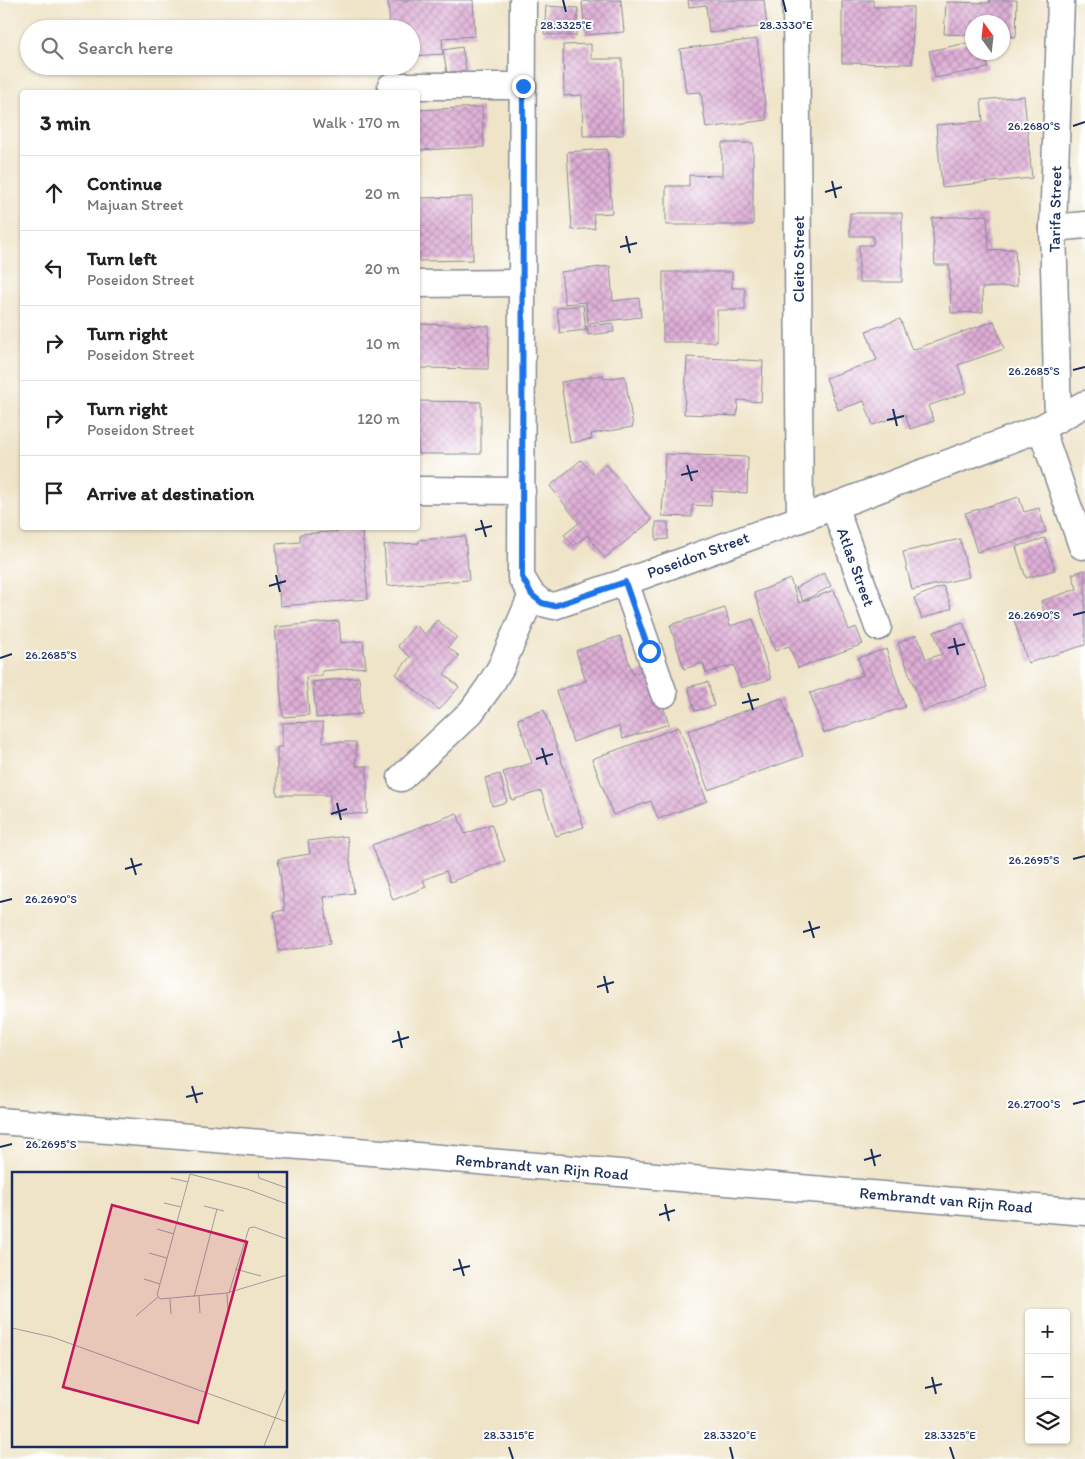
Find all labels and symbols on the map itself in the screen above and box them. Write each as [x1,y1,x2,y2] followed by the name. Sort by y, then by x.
[965,15,1010,60] north arrow
[540,18,592,32] text: 28.3325°E
[759,18,813,32] text: 28.3330°E
[512,75,535,98] route end
[1008,119,1061,133] text: 26.2680°S
[1045,165,1065,253] street label: Tarifa Street
[789,216,808,302] street label: Cleito Street
[1008,364,1060,378] text: 26.2685°S
[833,525,879,609] street label: Atlas Street
[644,528,752,582] street label: Poseidon Street
[1008,608,1060,622] text: 26.2690°S
[638,640,661,663] route start
[25,648,77,662] text: 26.2685°S
[1008,853,1060,867] text: 26.2695°S
[25,892,77,906] text: 26.2690°S
[1008,1097,1061,1111] text: 26.2700°S
[25,1137,77,1151] text: 26.2695°S
[455,1150,630,1184] street label: Rembrandt van Rijn Road
[12,1172,288,1446] inset map
[859,1183,1034,1217] street label: Rembrandt van Rijn Road
[484,1428,535,1442] text: 28.3315°E
[704,1428,757,1442] text: 28.3320°E
[924,1428,976,1442] text: 28.3325°E

